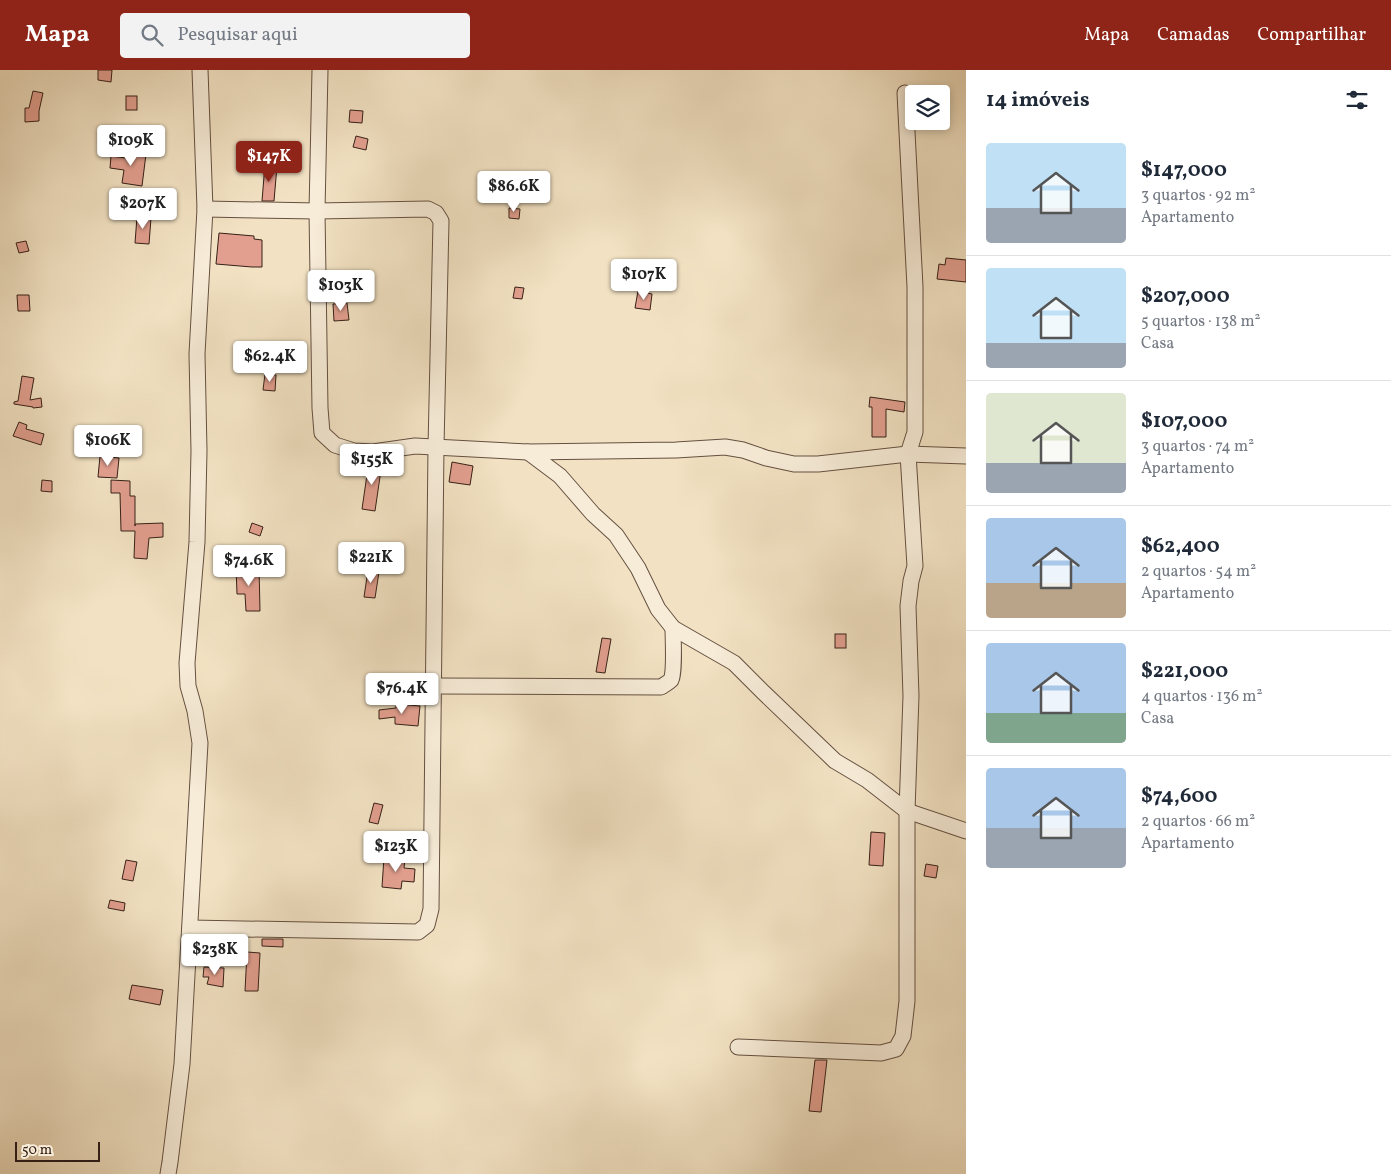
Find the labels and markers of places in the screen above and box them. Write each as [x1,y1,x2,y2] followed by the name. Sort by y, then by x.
[96,124,166,167] pin: $109K
[234,140,304,183] pin: $147K
[473,170,555,213] pin: $86.6K
[108,188,178,230] pin: $207K
[609,258,679,301] pin: $107K
[306,270,376,312] pin: $103K
[229,340,311,383] pin: $62.4K
[73,424,143,467] pin: $106K
[337,444,407,486] pin: $155K
[336,542,406,584] pin: $221K
[208,544,290,587] pin: $74.6K
[361,672,443,715] pin: $76.4K
[361,830,431,873] pin: $123K
[180,934,250,976] pin: $238K

